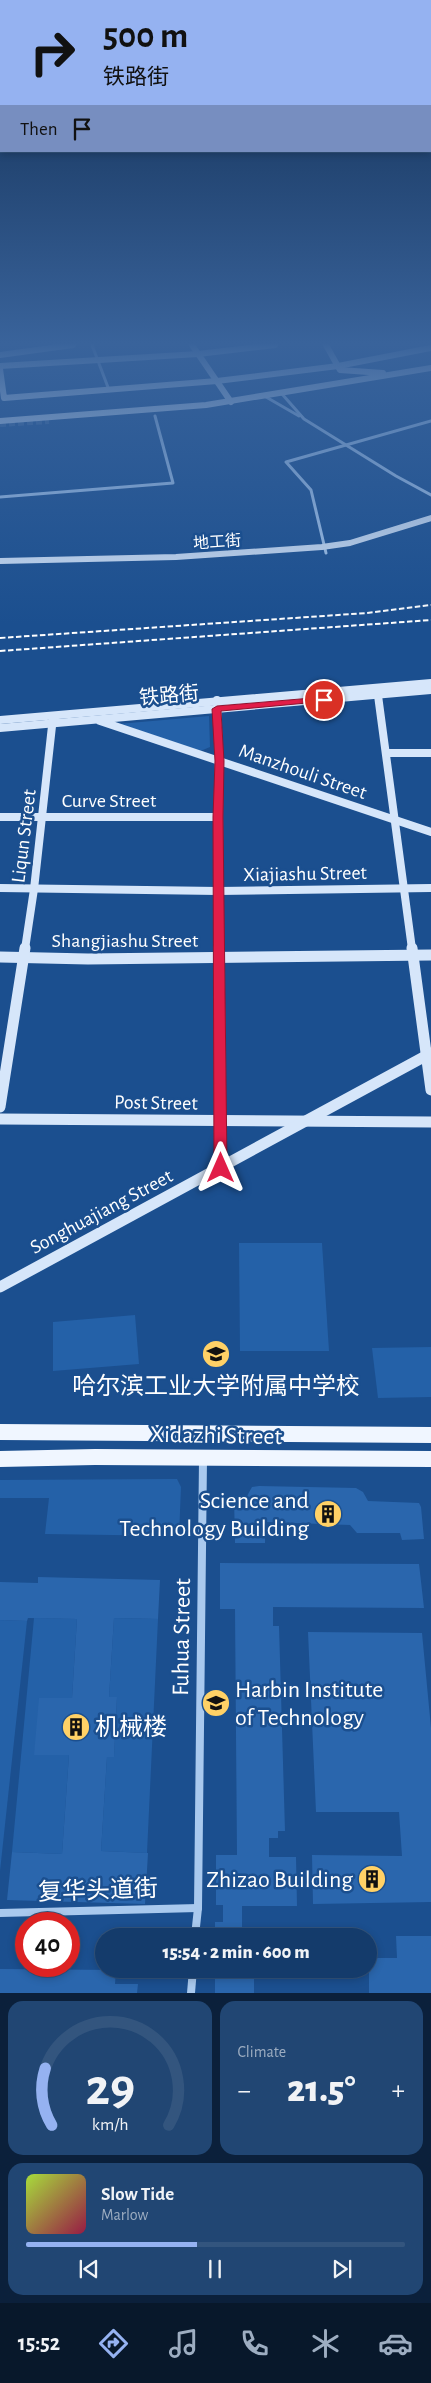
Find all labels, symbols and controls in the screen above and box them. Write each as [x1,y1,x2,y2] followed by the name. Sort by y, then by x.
[103,19,188,54] text: 500 m
[20,20,85,85] icon: right
[103,66,169,88] text: 铁路街
[68,115,96,143] icon: arrive
[20,120,58,139] text: Then
[192,531,242,552] street label: 地工街
[303,679,345,721] pin
[138,682,200,709] street label: 铁路街
[310,686,338,714] icon: arrive
[236,741,370,803] street label: Manzhouli Street
[8,788,40,884] street label: Liqun Street
[62,791,157,811] street label: Curve Street
[243,863,368,885] street label: Xiajiashu Street
[52,931,199,951] street label: Shangjiashu Street
[114,1092,199,1114] street label: Post Street
[194,1141,246,1193] position arrow
[27,1166,177,1258] street label: Songhuajiang Street
[201,1339,231,1369] school or university icon: 哈尔滨工业大学附属中学校
[72,1373,360,1399] place label: 哈尔滨工业大学附属中学校
[150,1423,283,1449] street label: Xidazhi Street
[119,1489,309,1541] place label: Science and Technology Building
[313,1499,343,1529] building icon: Science and Technology Building
[169,1578,195,1696] street label: Fuhua Street
[235,1678,383,1730] place label: Harbin Institute of Technology
[201,1688,231,1718] school or university icon: Harbin Institute of Technology
[61,1712,91,1742] building icon: 机械楼
[95,1714,167,1740] place label: 机械楼
[357,1864,387,1894] building icon: Zhizao Building
[206,1868,353,1892] place label: Zhizao Building
[38,1875,158,1905] street label: 复华头道街
[15,1912,80,1977] speed limit sign: 40
[162,1943,310,1962] text: 15:54 · 2 min · 600 m
[238,2044,286,2060] text: Climate
[85,2062,135,2114] text: 29
[287,2071,356,2109] text: 21.5°
[238,2077,251,2105] text: −
[392,2077,405,2105] text: +
[91,2116,128,2134] text: km/h
[101,2185,174,2204] text: Slow Tide
[101,2207,148,2223] text: Marlow
[75,2255,103,2283] icon: previous
[201,2255,229,2283] icon: pause
[328,2255,356,2283] icon: next
[96,2326,131,2361] icon: directions
[166,2326,201,2361] icon: music
[237,2326,272,2361] icon: phone
[308,2326,343,2361] icon: climate
[378,2326,413,2361] icon: car
[18,2332,60,2354] text: 15:52

